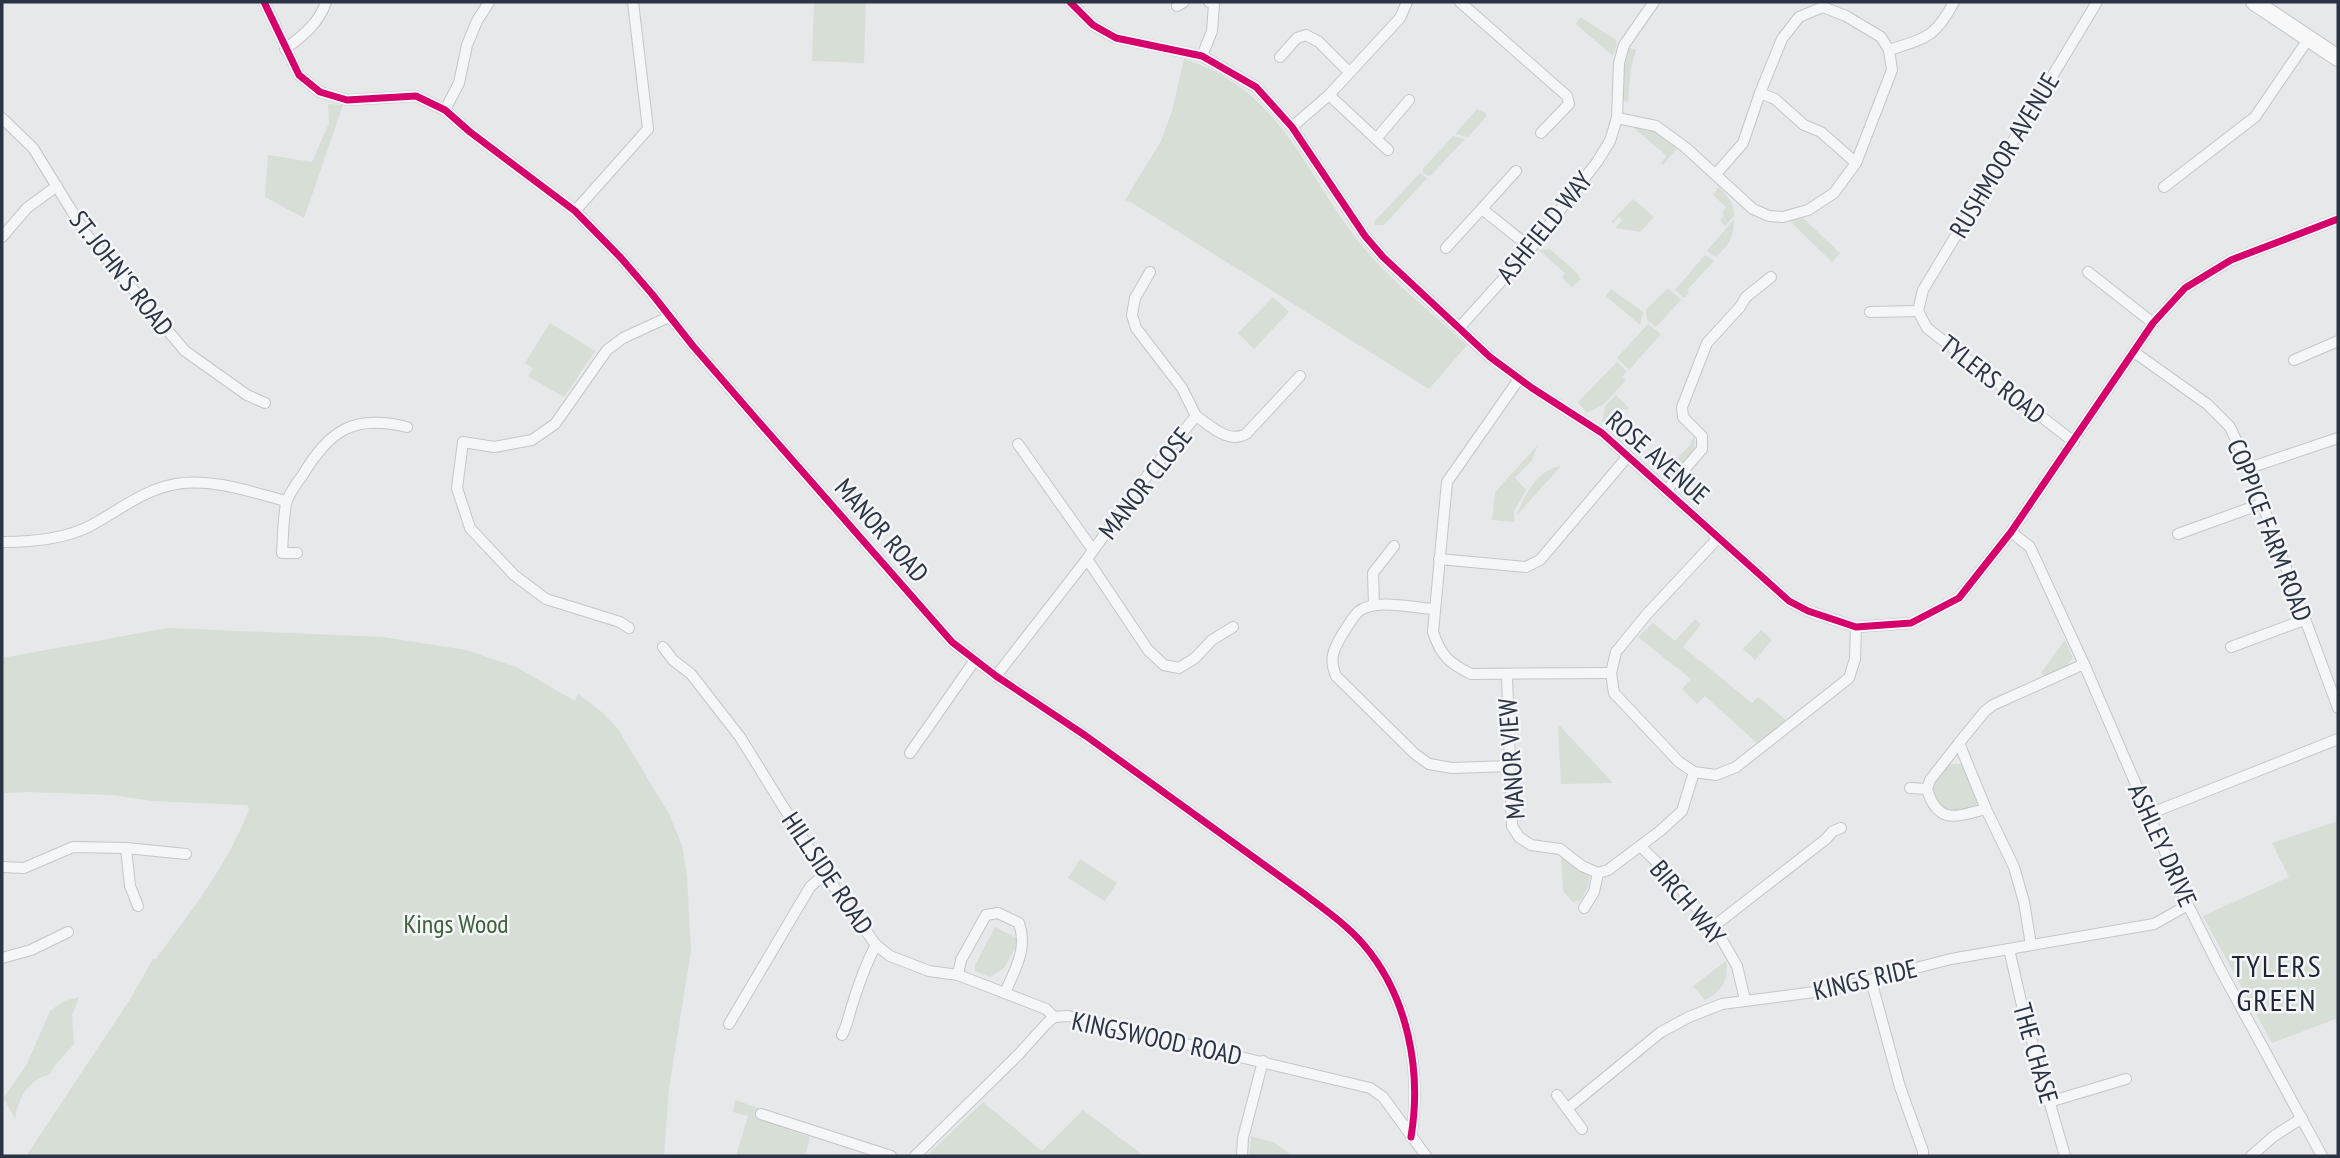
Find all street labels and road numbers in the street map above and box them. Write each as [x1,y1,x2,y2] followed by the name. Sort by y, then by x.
[1942,67,2066,243] street label: RUSHMOOR AVENUE
[1489,164,1599,290] street label: ASHFIELD WAY
[63,204,181,342] street label: ST. JOHN'S ROAD
[1933,327,2053,431] street label: TYLERS ROAD
[1600,403,1716,511] street label: ROSE AVENUE
[1091,420,1199,546] street label: MANOR CLOSE
[2220,434,2320,626] street label: COPPICE FARM ROAD
[828,471,936,589] street label: MANOR ROAD
[1490,697,1532,821] street label: MANOR VIEW
[2121,778,2205,912] street label: ASHLEY DRIVE
[775,806,881,940] street label: HILLSIDE ROAD
[1643,853,1733,951] street label: BIRCH WAY
[1810,951,1920,1007] street label: KINGS RIDE
[2006,999,2066,1107] street label: THE CHASE
[1069,1004,1245,1072] street label: KINGSWOOD ROAD

